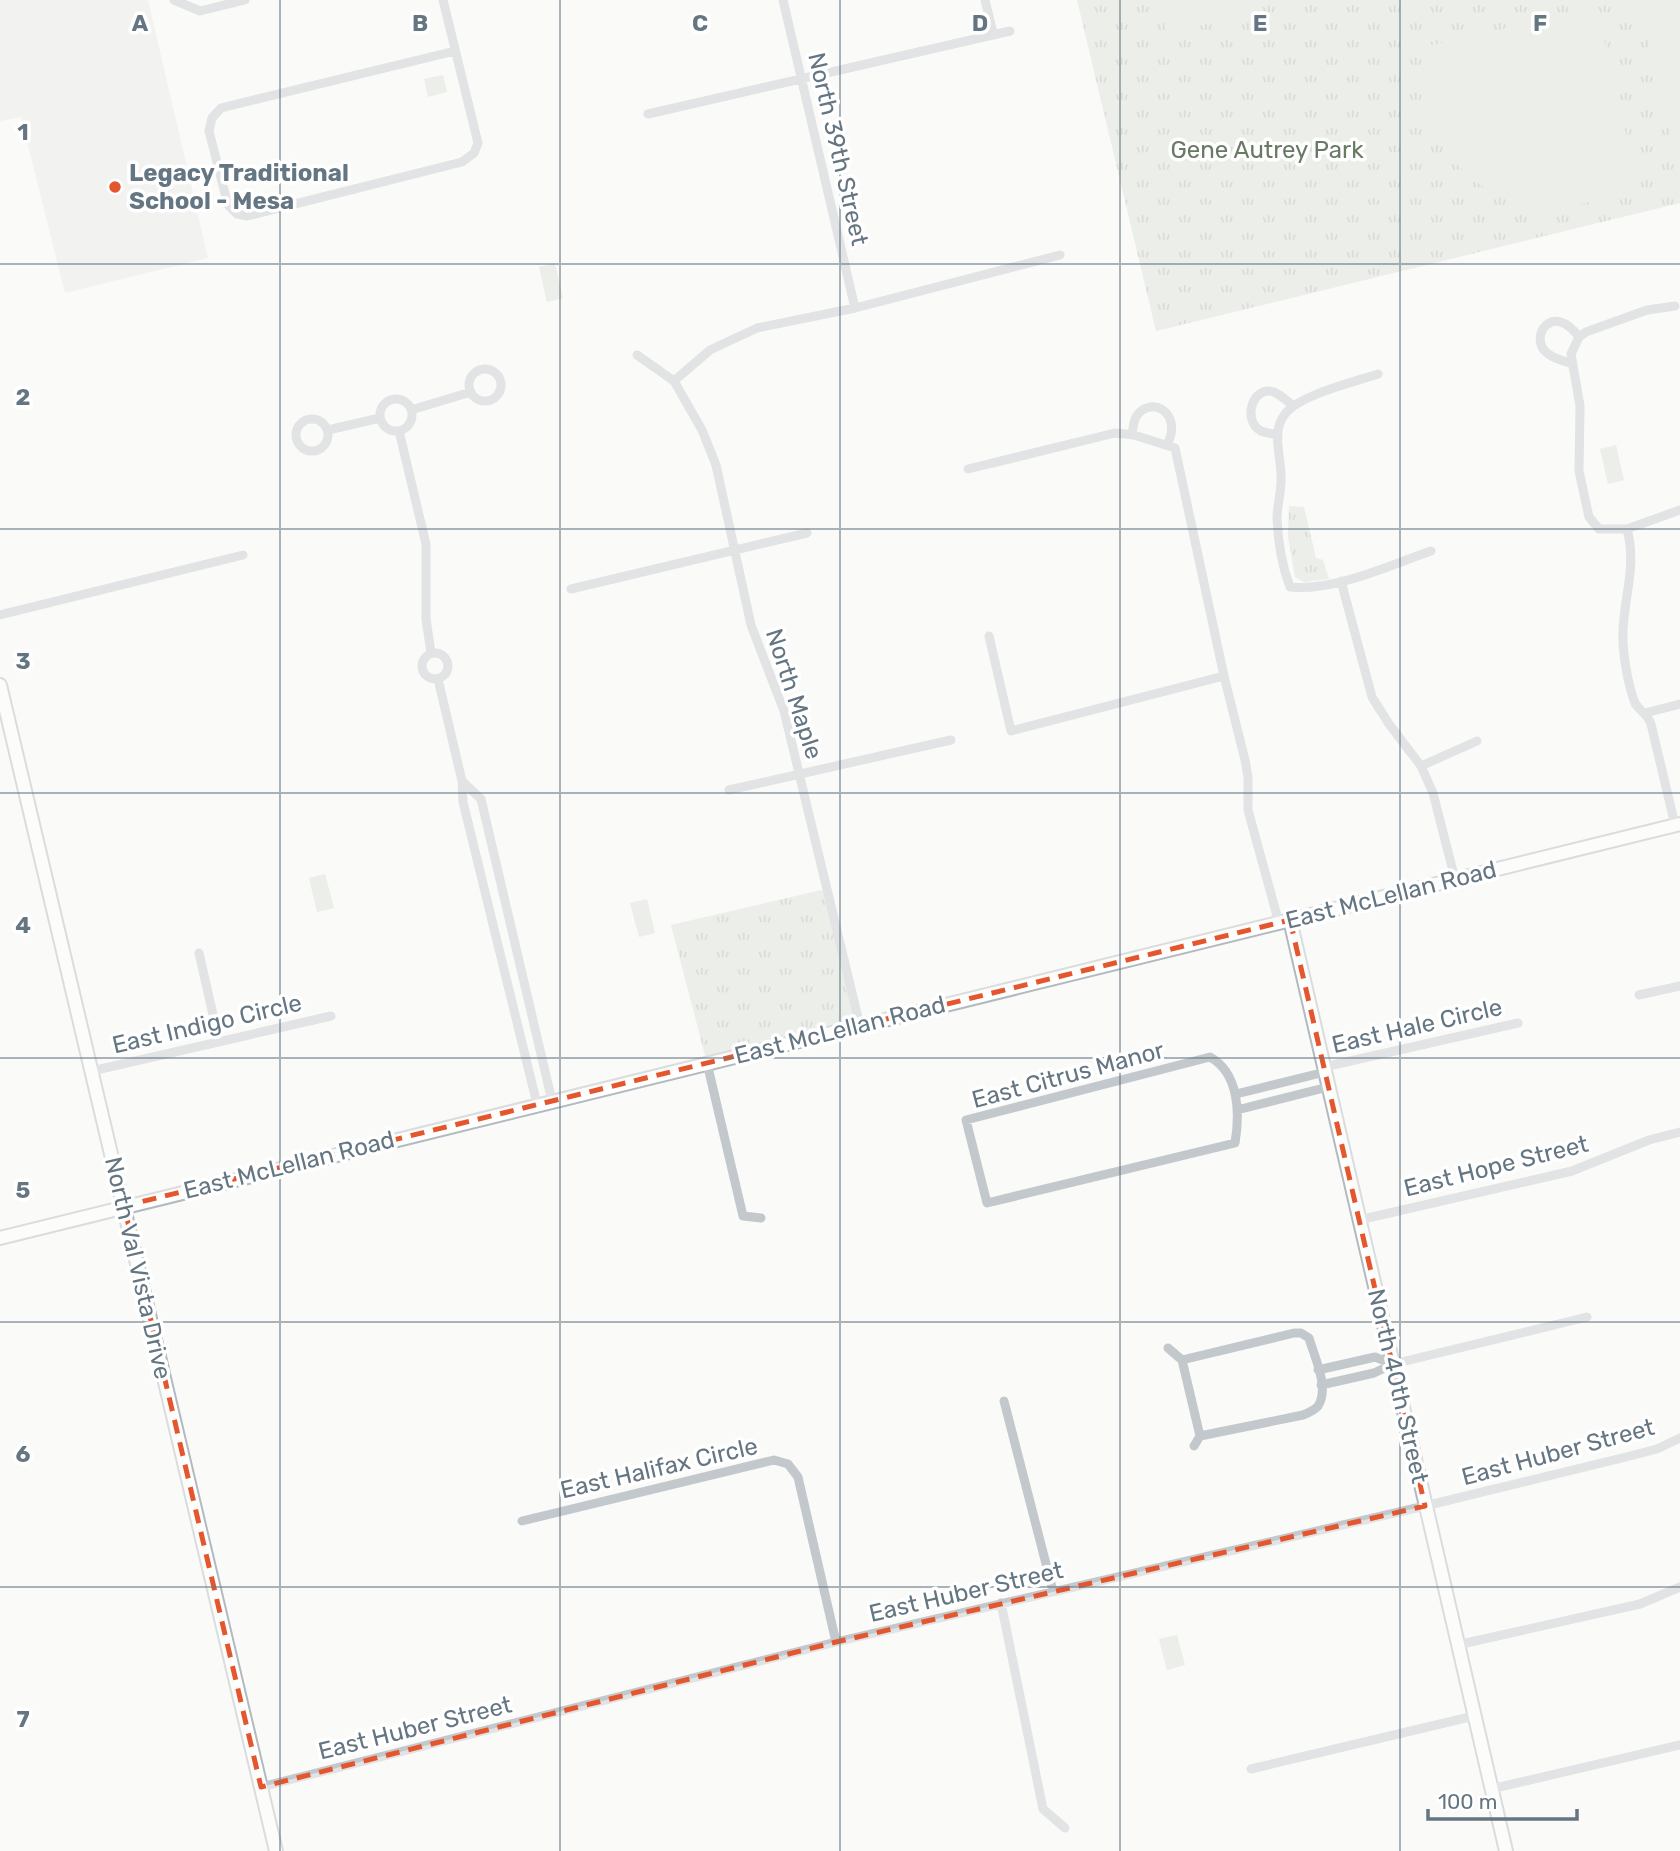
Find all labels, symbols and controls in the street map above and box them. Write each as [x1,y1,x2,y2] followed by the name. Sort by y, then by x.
[132,9,149,37] text: A
[412,9,428,37] text: B
[692,9,708,37] text: C
[972,9,988,37] text: D
[1253,9,1267,37] text: E
[1533,9,1547,37] text: F
[802,50,874,248] street label: North 39th Street
[17,118,29,146] text: 1
[1170,136,1364,164] park label: Gene Autrey Park
[129,159,349,215] place label: Legacy Traditional School - Mesa
[107,179,123,195] marker: Legacy Traditional School - Mesa
[16,383,30,411] text: 2
[760,625,828,763] street label: North Maple
[15,647,31,675] text: 3
[1283,855,1499,935] street label: East McLellan Road
[15,911,31,939] text: 4
[110,989,304,1059] street label: East Indigo Circle
[732,990,948,1070] street label: East McLellan Road
[1329,993,1505,1059] street label: East Hale Circle
[969,1036,1167,1114] street label: East Citrus Manor
[181,1125,397,1205] street label: East McLellan Road
[1401,1130,1591,1202] street label: East Hope Street
[99,1154,177,1382] street label: North Val Vista Drive
[16,1176,31,1204] text: 5
[1362,1286,1434,1486] street label: North 40th Street
[1459,1413,1657,1491] street label: East Huber Street
[558,1432,760,1504] street label: East Halifax Circle
[16,1440,31,1468] text: 6
[866,1556,1066,1628] street label: East Huber Street
[315,1690,515,1766] street label: East Huber Street
[16,1705,30,1733] text: 7
[1428,1778,1577,1822] scale bar
[1438,1789,1497,1814] text: 100 m

